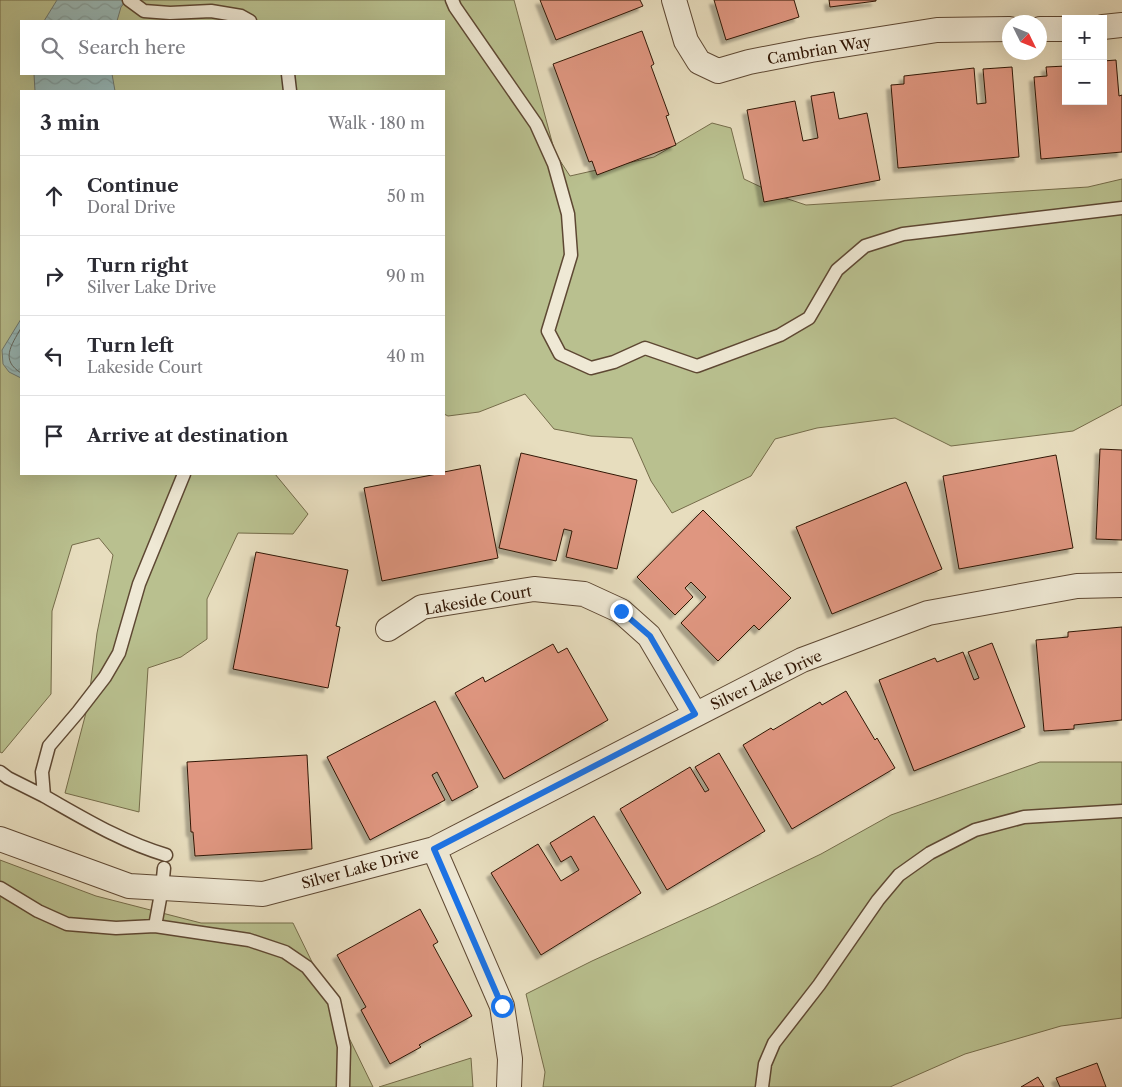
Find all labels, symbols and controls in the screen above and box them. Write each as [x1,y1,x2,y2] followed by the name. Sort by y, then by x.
[1002,15,1047,60] north arrow
[1062,15,1107,105] map controls
[1062,15,1107,60] button: +
[20,20,445,75] search box
[766,31,873,68] street label: Cambrian Way
[38,34,66,62] icon: search
[78,36,186,59] text: Search here
[1062,60,1107,105] button: −
[40,110,100,135] text: 3 min
[328,113,425,133] text: Walk · 180 m
[87,174,179,197] text: Continue
[40,182,68,210] icon: ahead
[387,186,425,206] text: 50 m
[87,197,175,217] text: Doral Drive
[87,254,188,277] text: Turn right
[40,262,68,290] icon: right
[386,266,425,286] text: 90 m
[87,277,216,297] text: Silver Lake Drive
[87,334,174,357] text: Turn left
[40,342,68,370] icon: left
[386,346,425,366] text: 40 m
[87,357,203,377] text: Lakeside Court
[40,422,68,450] icon: arrive
[87,424,288,447] text: Arrive at destination
[423,581,534,619] street label: Lakeside Court
[610,600,633,623] route end
[707,646,825,714] street label: Silver Lake Drive
[299,843,421,893] street label: Silver Lake Drive
[491,995,514,1018] route start

